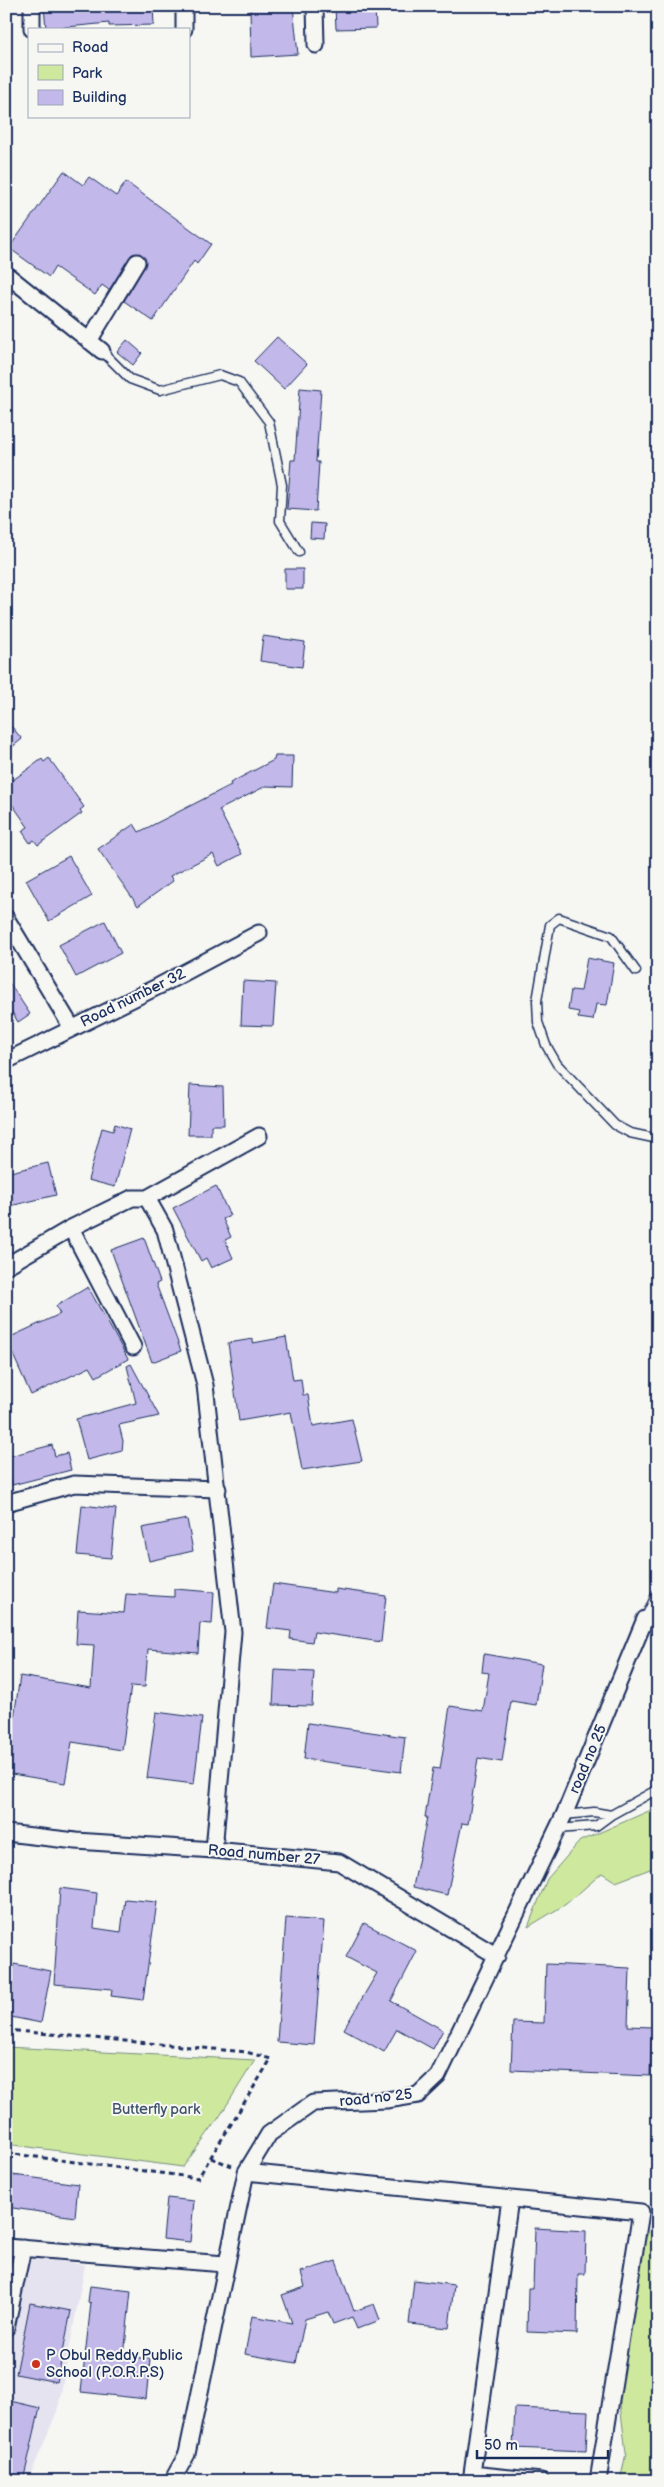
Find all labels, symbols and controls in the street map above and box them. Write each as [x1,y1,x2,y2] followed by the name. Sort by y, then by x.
[28,28,190,118] legend
[72,38,108,57] text: Road
[72,64,103,83] text: Park
[72,88,127,107] text: Building
[77,964,189,1032] street label: Road number 32
[565,1722,611,1796] street label: road no 25
[207,1841,322,1869] street label: Road number 27
[339,2085,413,2111] street label: road no 25
[112,2100,201,2119] park label: Butterfly park
[46,2346,183,2382] place label: P Obul Reddy Public School (P.O.R.P.S)
[30,2358,42,2370] marker: P Obul Reddy Public School (P.O.R.P.S)
[477,2427,608,2459] scale bar
[484,2436,518,2455] text: 50 m

